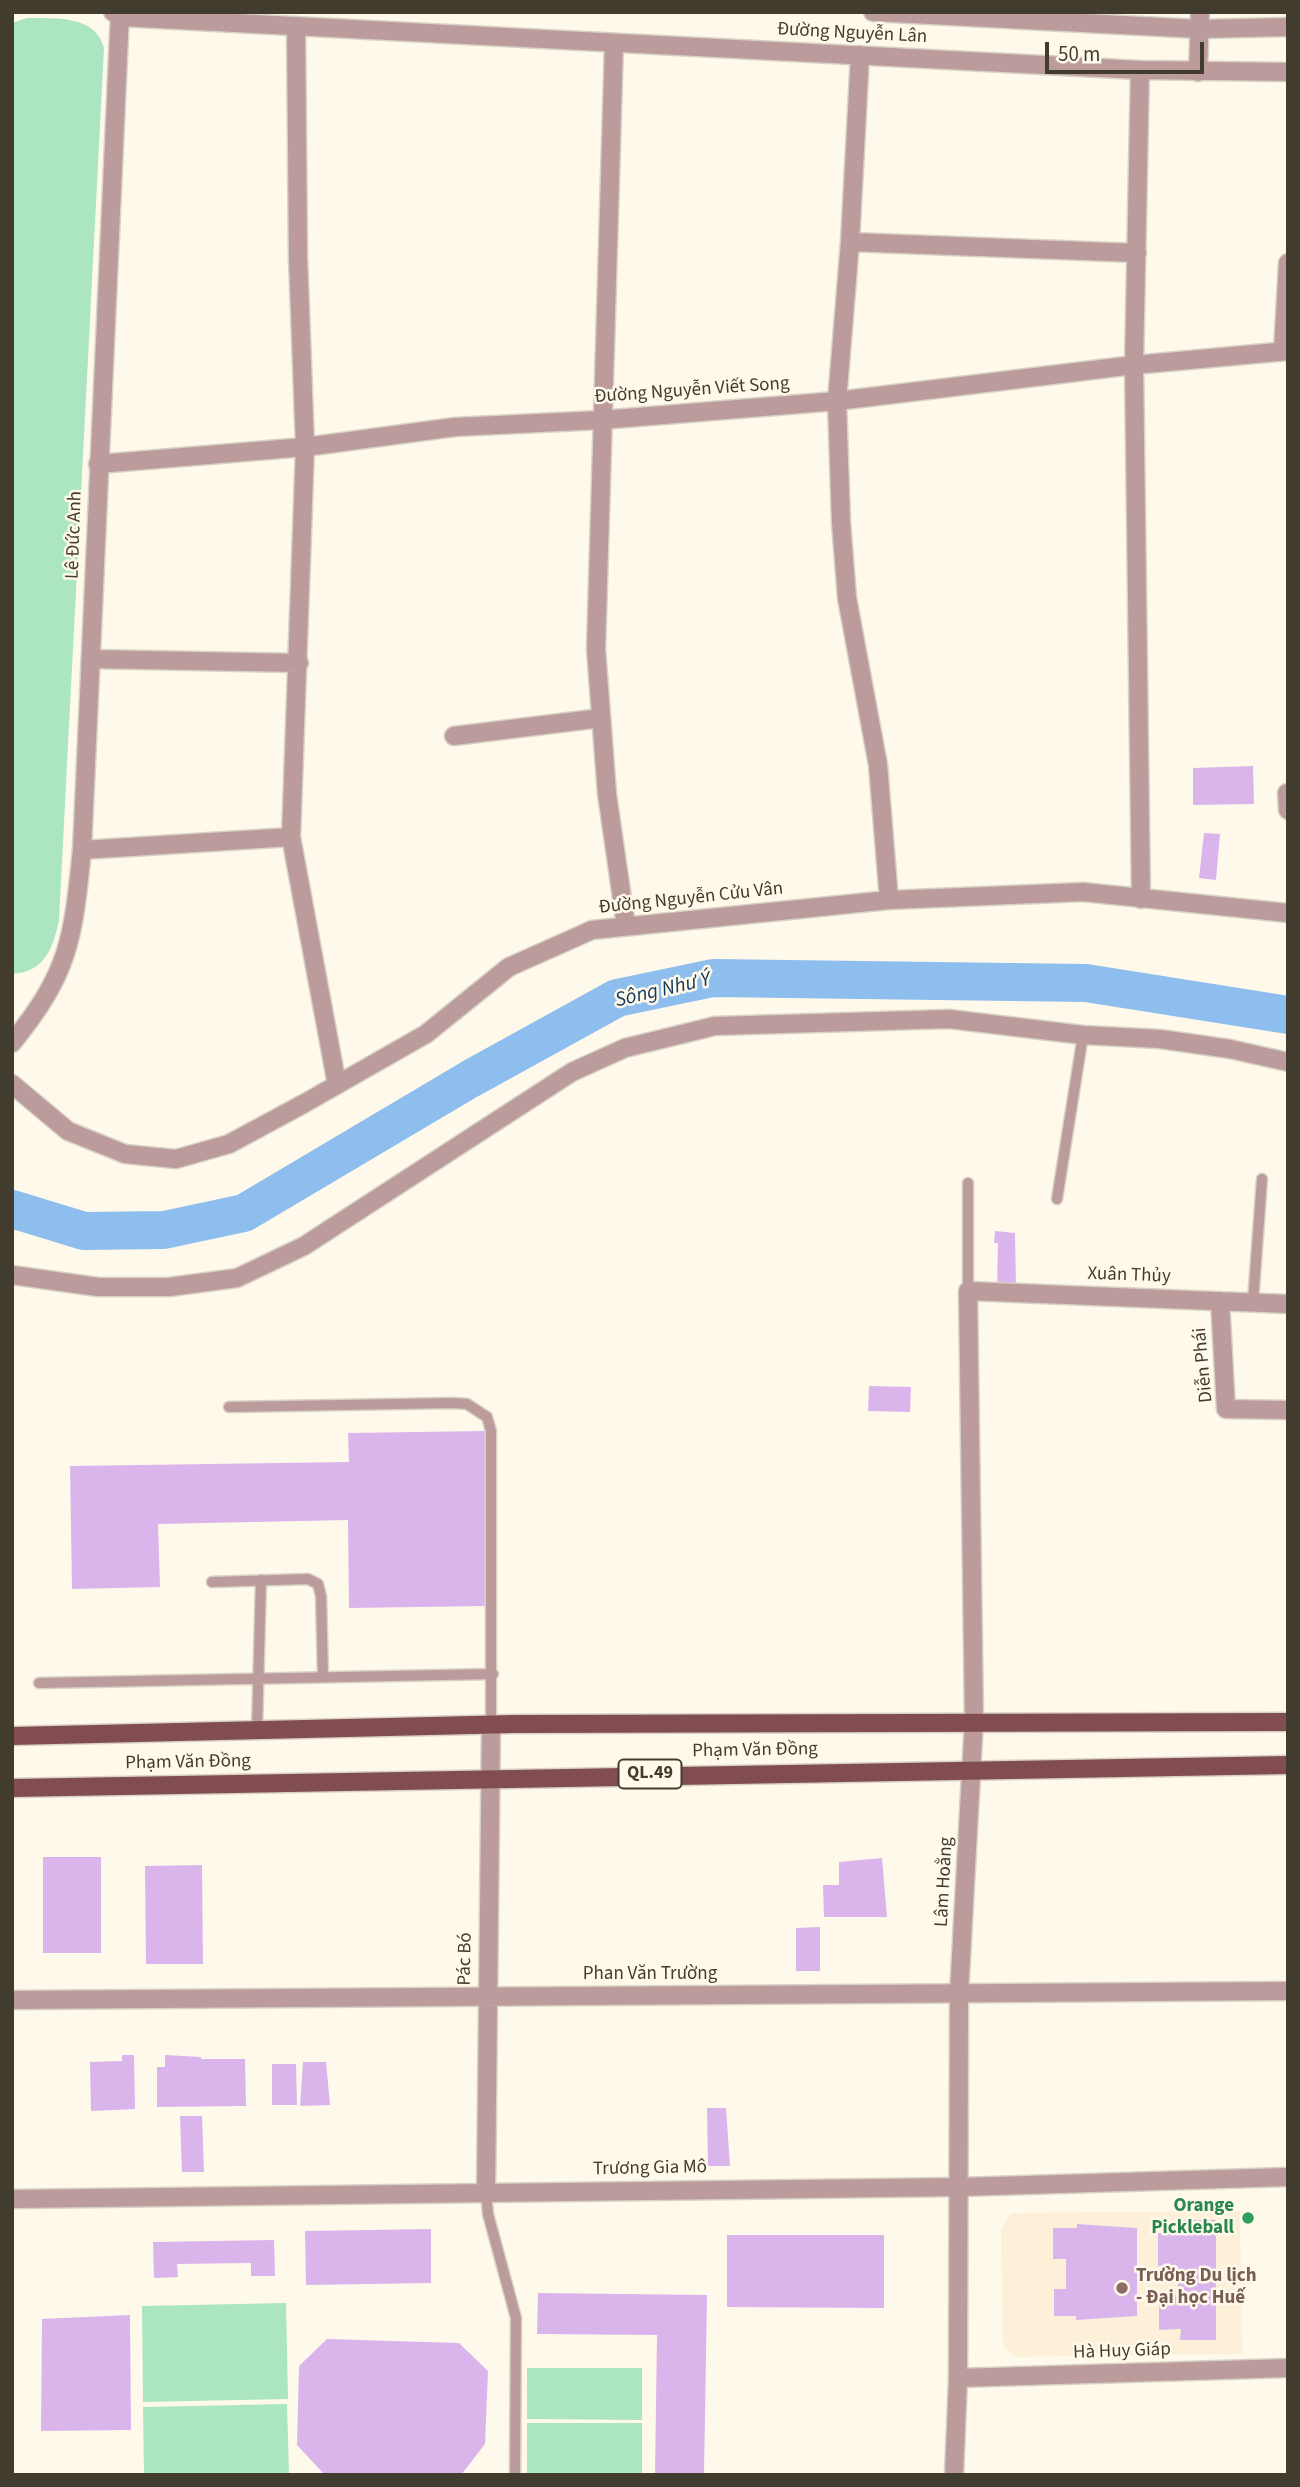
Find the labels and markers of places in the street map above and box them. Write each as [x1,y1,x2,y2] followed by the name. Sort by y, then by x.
[1151,2196,1234,2240] place label: Orange Pickleball
[1240,2210,1256,2226] marker: Orange Pickleball
[1136,2266,1257,2310] place label: Trường Du lịch - Đại học Huế
[1114,2280,1130,2296] marker: Trường Du lịch - Đại học Huế

